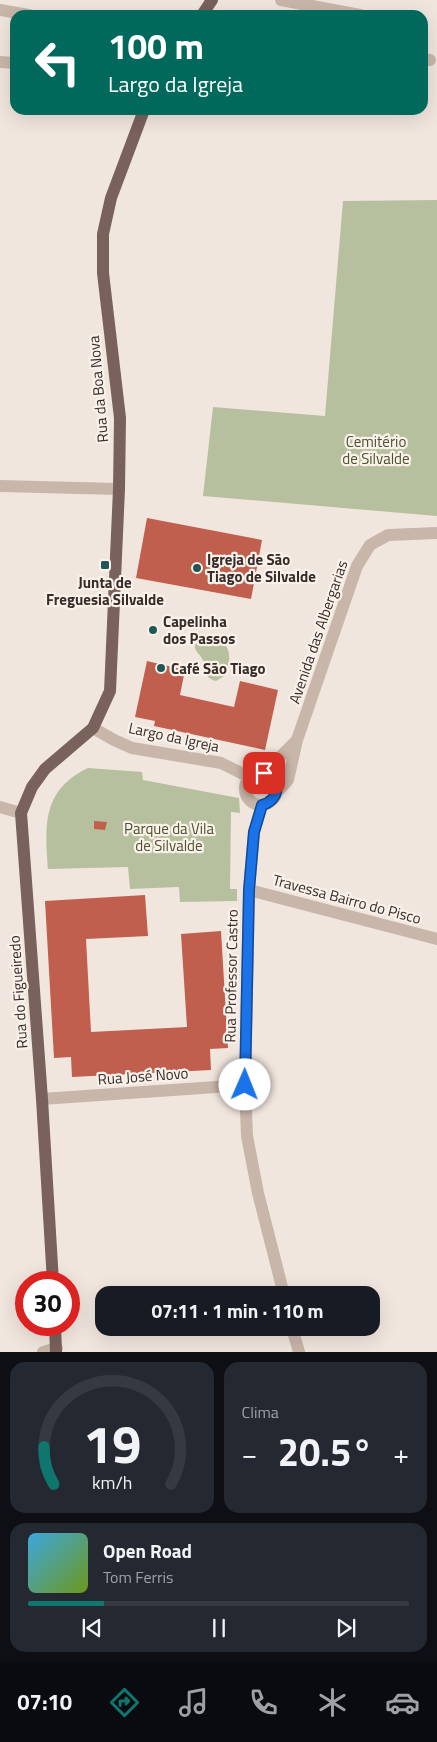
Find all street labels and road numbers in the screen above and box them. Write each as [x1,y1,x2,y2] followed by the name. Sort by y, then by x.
[82,334,114,443] street label: Rua da Boa Nova
[283,557,353,707] street label: Avenida das Albergarias
[127,716,222,758] street label: Largo da Igreja
[270,868,424,930] street label: Travessa Bairro do Pisco
[218,909,244,1043] street label: Rua Professor Castro
[3,935,33,1049] street label: Rua do Figueiredo
[97,1061,189,1091] street label: Rua José Novo

